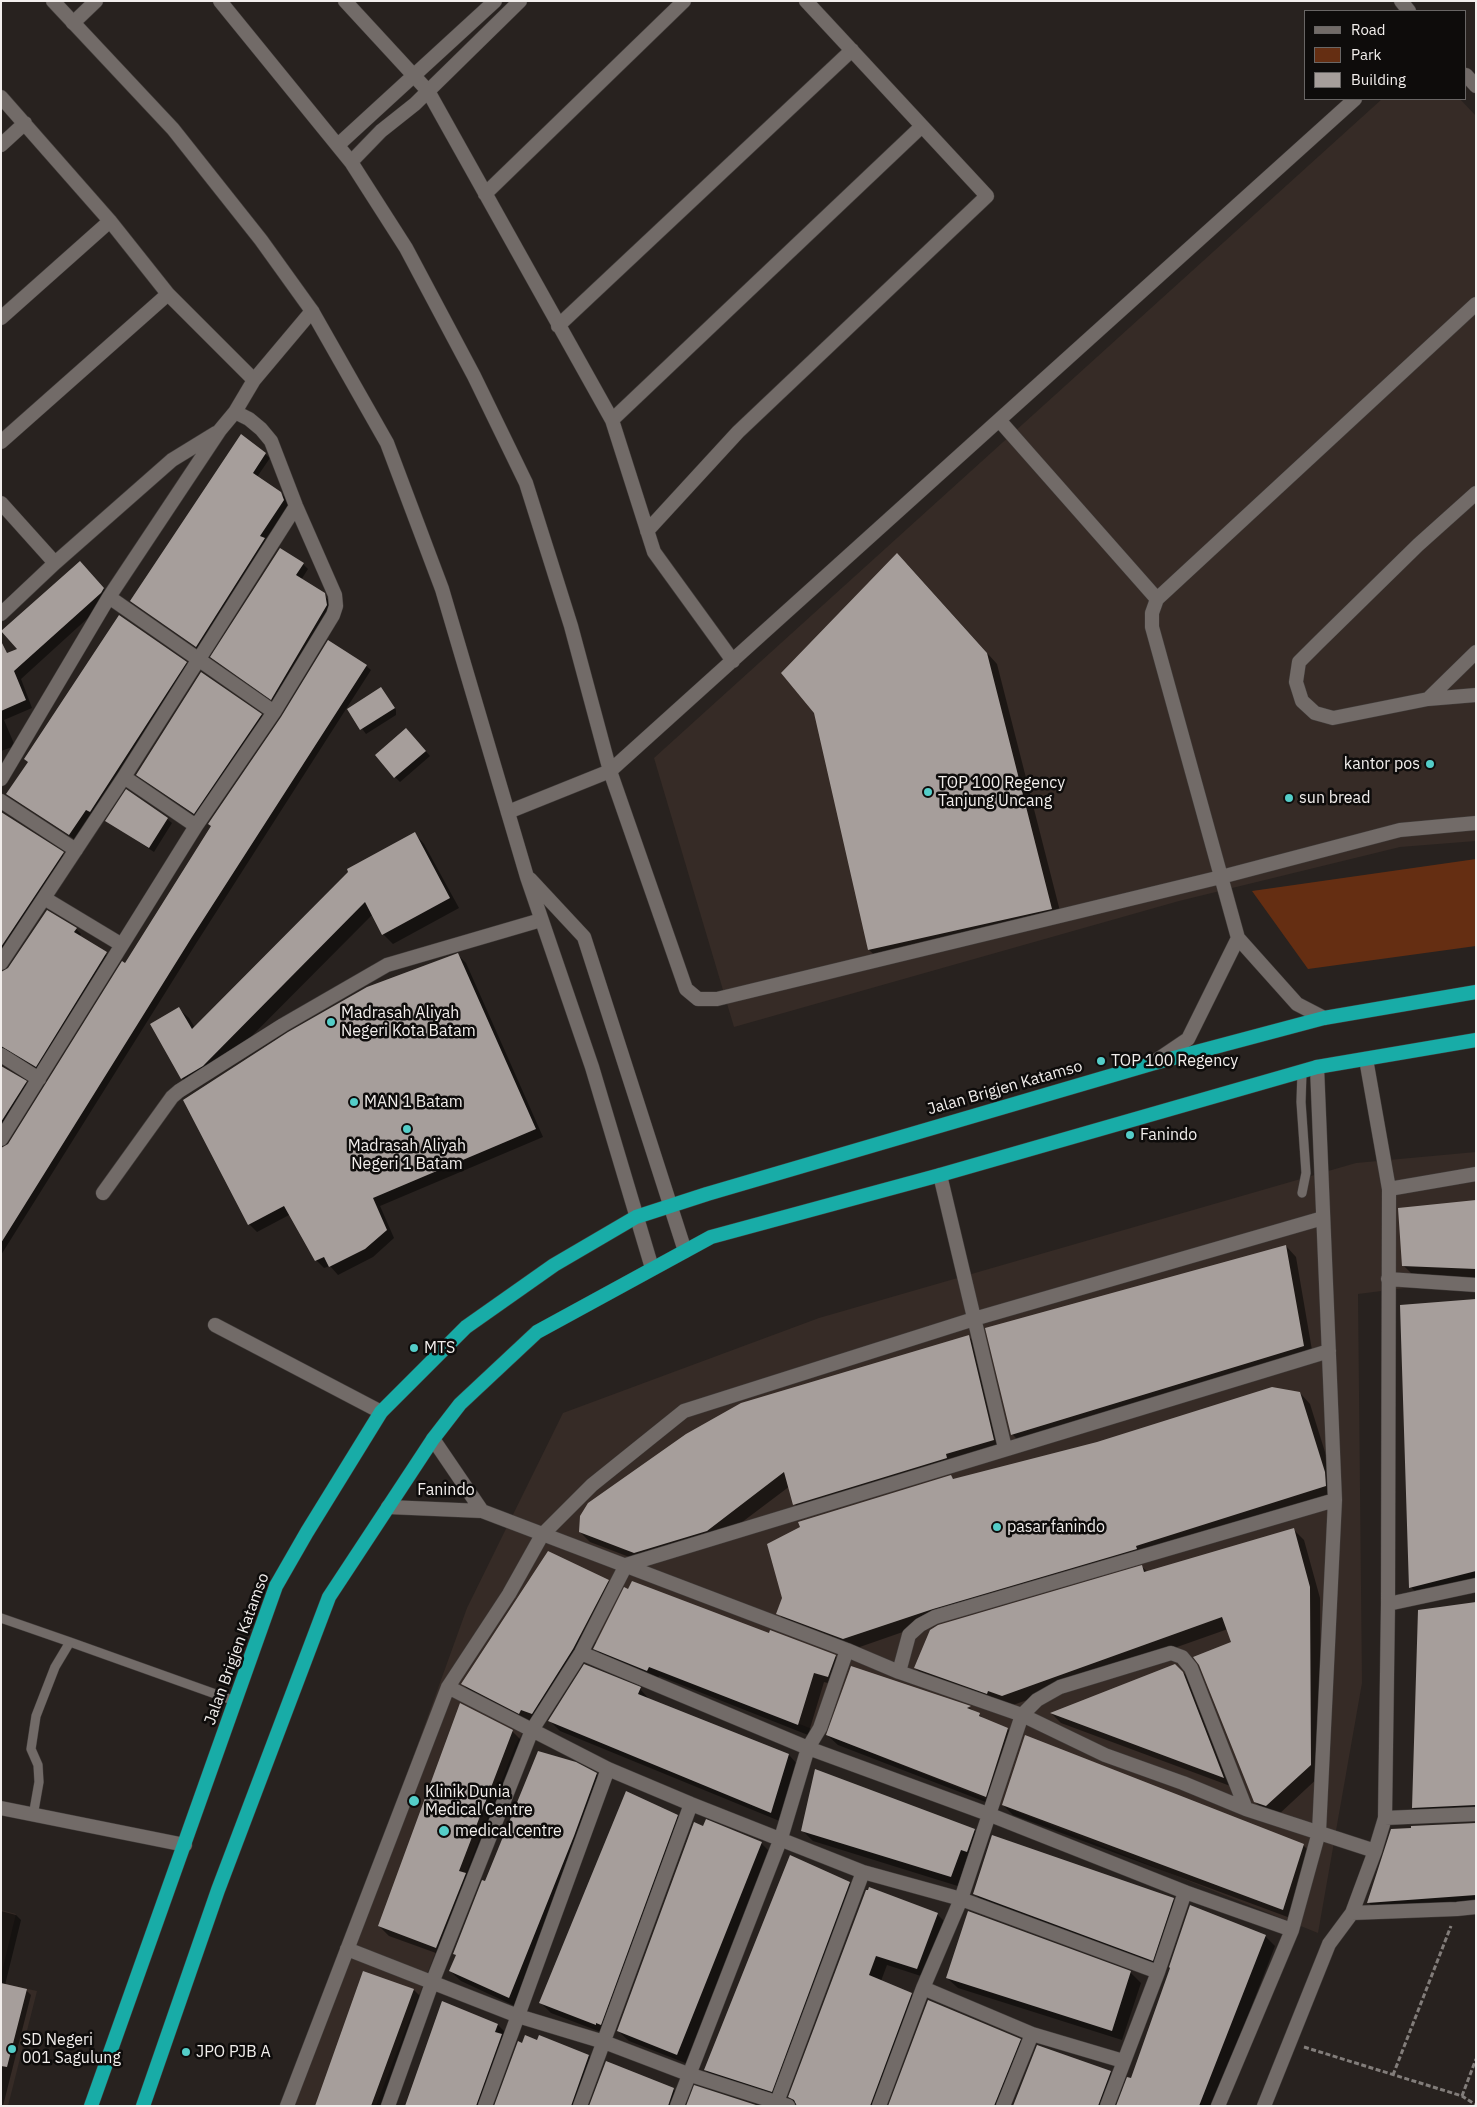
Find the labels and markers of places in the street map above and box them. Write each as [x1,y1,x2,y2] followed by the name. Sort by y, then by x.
[1344,754,1420,774] place label: kantor pos
[1424,758,1436,770] marker: kantor pos
[938,773,1065,811] place label: TOP 100 Regency Tanjung Uncang
[922,786,934,798] marker: TOP 100 Regency Tanjung Uncang
[1299,788,1370,808] place label: sun bread
[1283,792,1295,804] marker: sun bread
[341,1003,476,1041] place label: Madrasah Aliyah Negeri Kota Batam
[325,1016,337,1028] marker: Madrasah Aliyah Negeri Kota Batam
[1111,1051,1238,1071] place label: TOP 100 Regency
[1095,1055,1107,1067] marker: TOP 100 Regency
[364,1092,463,1112] place label: MAN 1 Batam
[348,1096,360,1108] marker: MAN 1 Batam
[401,1123,413,1135] marker: Madrasah Aliyah Negeri 1 Batam
[1140,1125,1197,1145] place label: Fanindo
[1124,1129,1136,1141] marker: Fanindo
[348,1136,466,1174] place label: Madrasah Aliyah Negeri 1 Batam
[424,1338,455,1358] place label: MTS
[408,1342,420,1354] marker: MTS
[1007,1517,1105,1537] place label: pasar fanindo
[991,1521,1003,1533] marker: pasar fanindo
[425,1782,533,1820] place label: Klinik Dunia Medical Centre
[407,1794,421,1808] marker: Klinik Dunia Medical Centre
[455,1821,562,1841] place label: medical centre
[437,1824,451,1838] marker: medical centre
[22,2030,121,2068] place label: SD Negeri 001 Sagulung
[196,2042,271,2062] place label: JPO PJB A
[6,2043,18,2055] marker: SD Negeri 001 Sagulung
[180,2046,192,2058] marker: JPO PJB A

